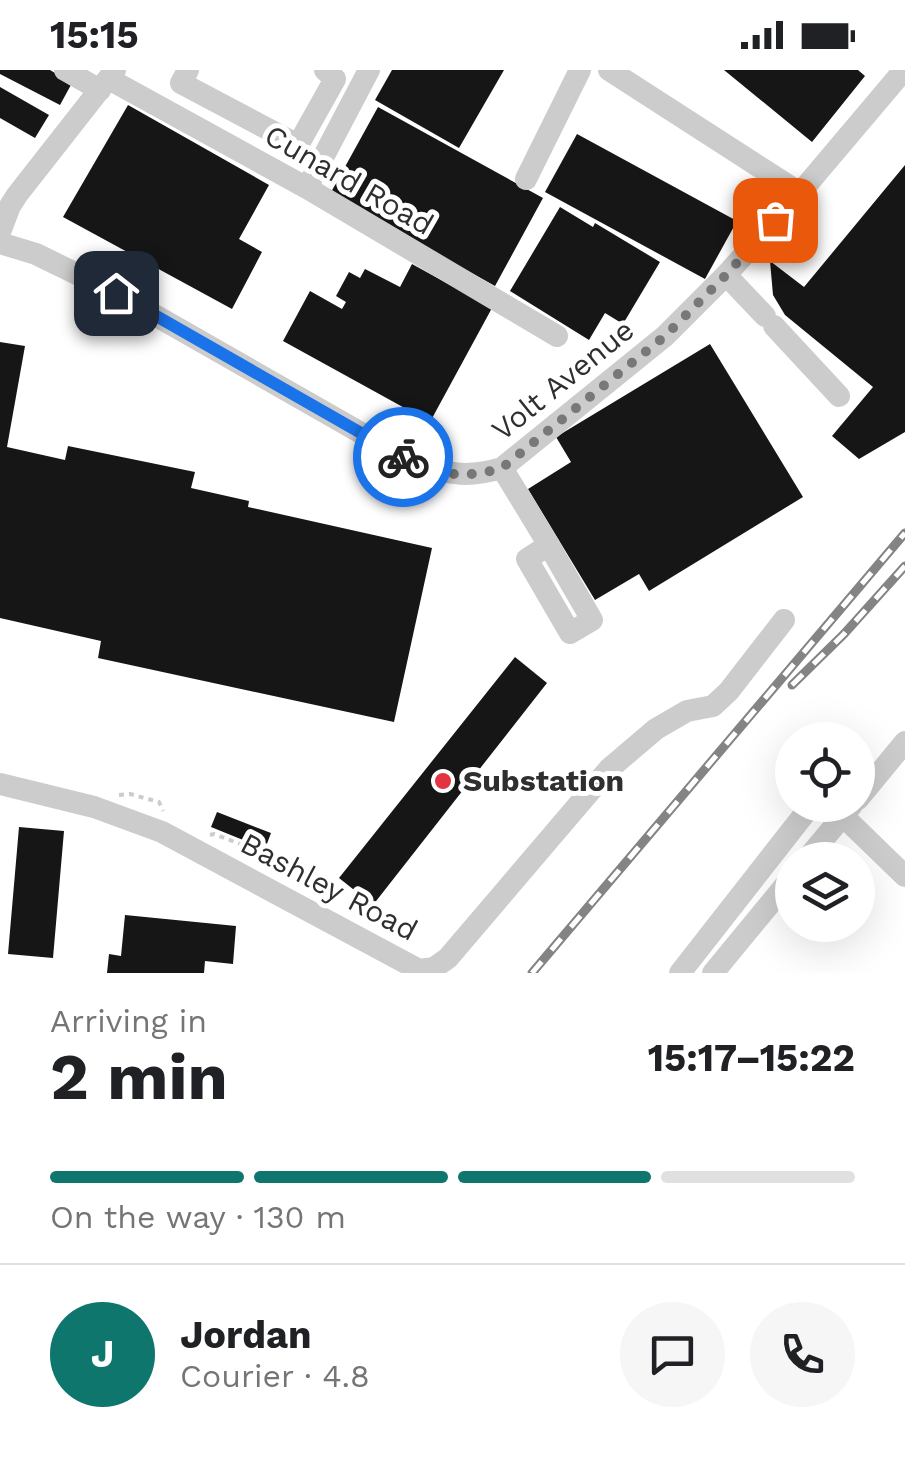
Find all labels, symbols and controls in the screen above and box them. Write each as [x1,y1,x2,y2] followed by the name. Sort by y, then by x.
[50,13,139,57] text: 15:15
[259,117,440,242] street label: Cunard Road
[733,178,818,263] pin
[748,193,803,248] icon: bag
[74,251,159,336] pin
[89,266,144,321] icon: home
[485,312,641,447] street label: Volt Avenue
[353,407,453,507] courier
[376,430,431,485] icon: bike
[775,722,875,942] map controls
[775,722,875,822] button: locate
[463,763,624,798] place label: Substation
[432,770,454,792] marker: Substation
[235,825,424,948] street label: Bashley Road
[775,842,875,942] button: layers
[50,1002,207,1040] text: Arriving in
[648,1036,855,1080] text: 15:17–15:22
[50,1039,228,1115] text: 2 min
[50,1198,346,1236] text: On the way · 130 m
[620,1302,725,1407] button: chat
[750,1302,855,1407] button: phone
[180,1313,312,1357] text: Jordan
[91,1332,114,1376] text: J
[180,1357,370,1395] text: Courier · 4.8

